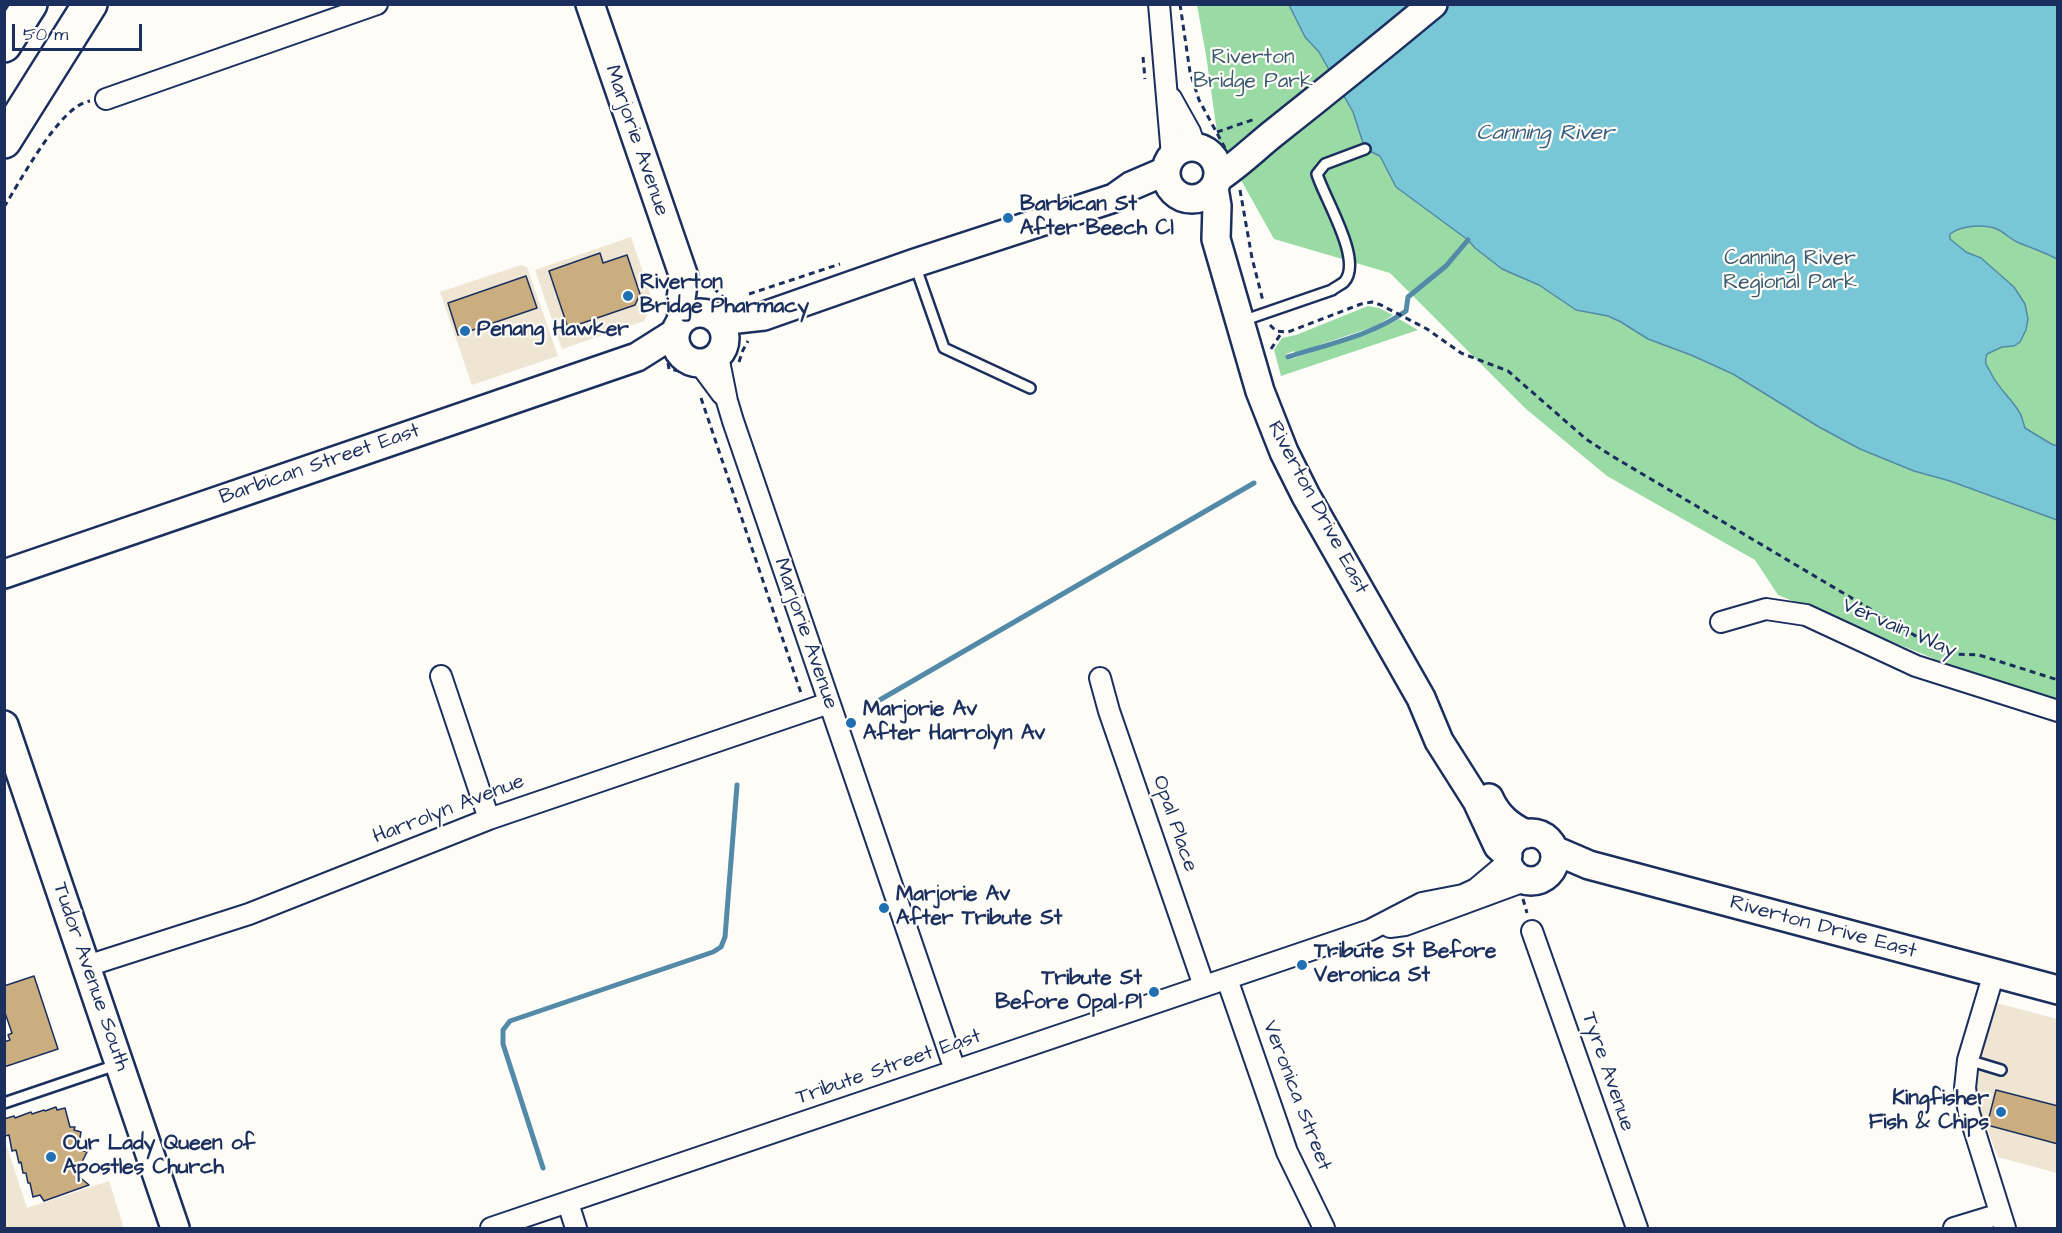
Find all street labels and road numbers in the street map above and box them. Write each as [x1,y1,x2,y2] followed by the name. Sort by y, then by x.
[598,62,674,220] street label: Marjorie Avenue
[1261,417,1373,599] street label: Riverton Drive East
[216,419,424,511] street label: Barbican Street East
[767,555,843,713] street label: Marjorie Avenue
[1838,594,1960,664] street label: Vervain Way
[370,770,528,850] street label: Harrolyn Avenue
[1146,773,1202,875] street label: Opal Place
[46,879,134,1075] street label: Tudor Avenue South
[1727,891,1919,965] street label: Riverton Drive East
[1575,1009,1639,1135] street label: Tyre Avenue
[1256,1017,1336,1175] street label: Veronica Street
[793,1025,985,1111] street label: Tribute Street East

